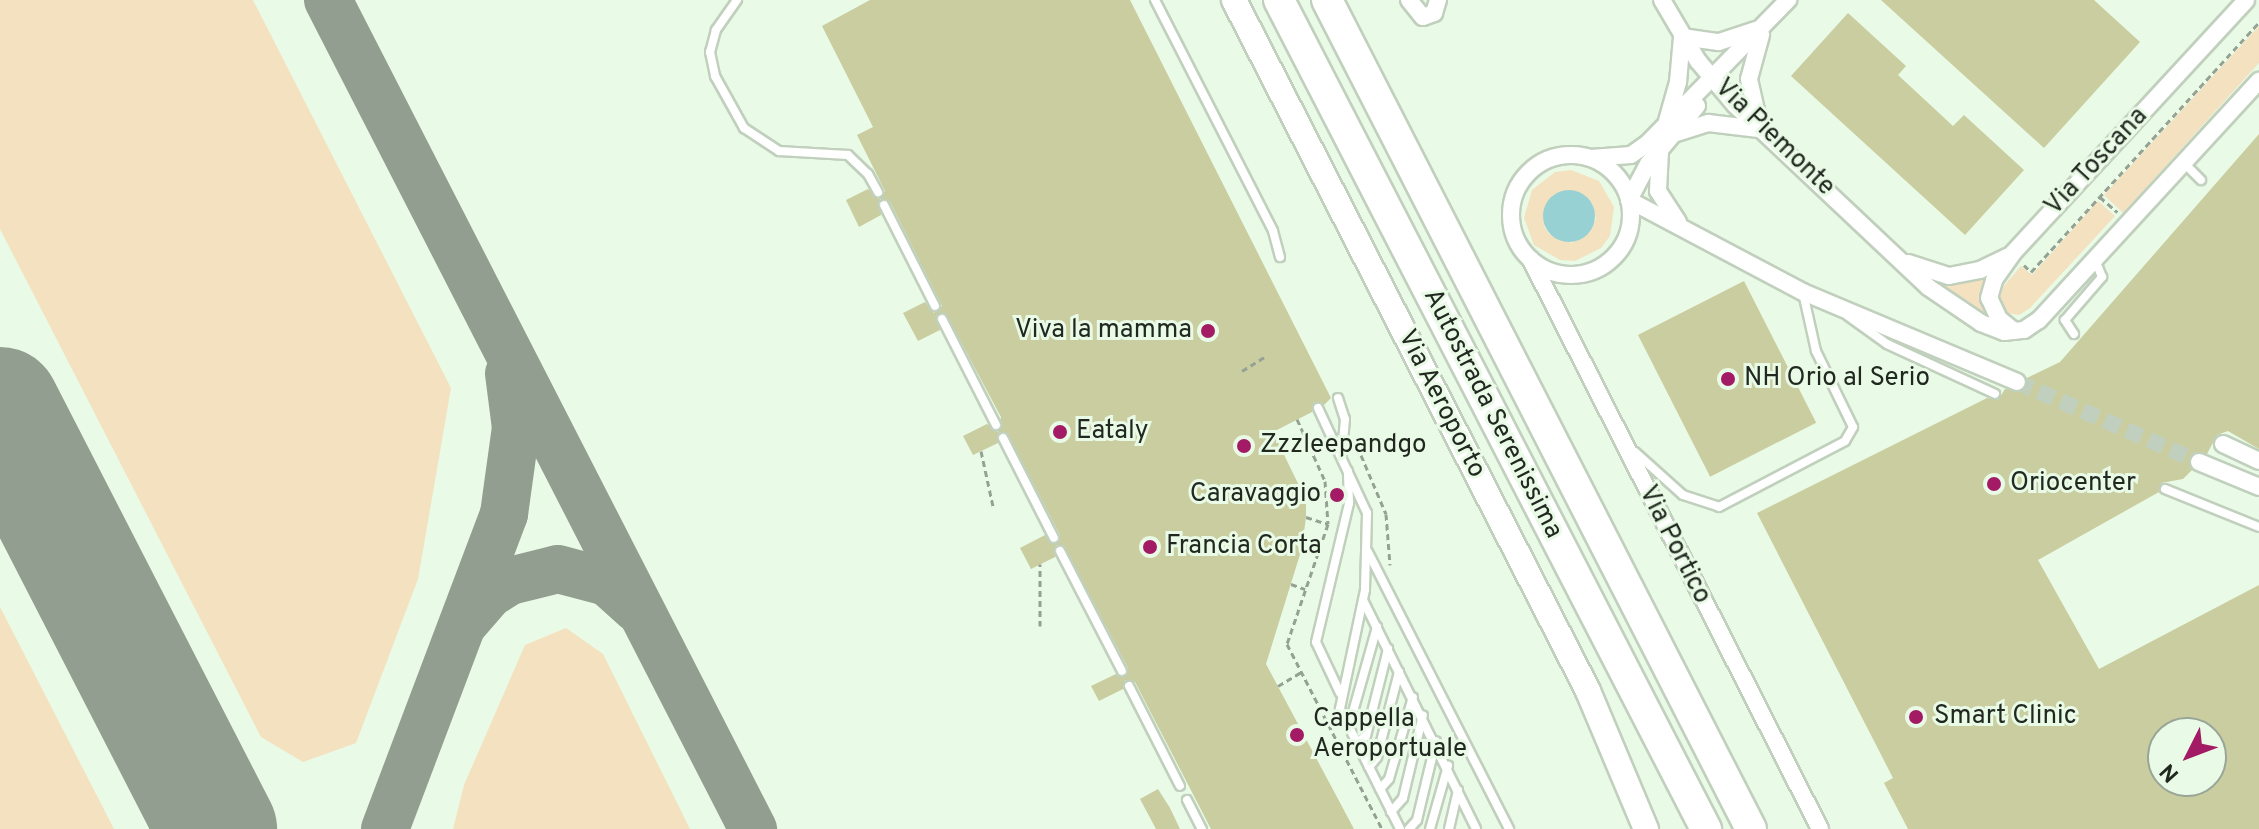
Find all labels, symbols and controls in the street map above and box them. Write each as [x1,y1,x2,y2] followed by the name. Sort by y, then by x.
[1707,73,1841,203] street label: Via Piemonte
[2039,101,2155,223] street label: Via Toscana
[1415,284,1569,544] street label: Autostrada Serenissima
[1015,315,1192,347] place label: Viva la mamma
[1199,322,1217,340] marker: Viva la mamma
[1390,324,1492,484] street label: Via Aeroporto
[1744,363,1930,395] place label: NH Orio al Serio
[1719,370,1737,388] marker: NH Orio al Serio
[1076,416,1149,448] place label: Eataly
[1051,423,1069,441] marker: Eataly
[1260,430,1426,462] place label: Zzzleepandgo
[1235,437,1253,455] marker: Zzzleepandgo
[2010,468,2136,500] place label: Oriocenter
[1985,475,2003,493] marker: Oriocenter
[1190,479,1321,511] place label: Caravaggio
[1631,481,1717,609] street label: Via Portico
[1328,486,1346,504] marker: Caravaggio
[1166,531,1322,563] place label: Francia Corta
[1141,538,1159,556] marker: Francia Corta
[1934,701,2077,733] place label: Smart Clinic
[1313,704,1467,766] place label: Cappella Aeroportuale
[1905,706,1927,728] marker: Smart Clinic
[2147,717,2227,797] north arrow
[1288,726,1306,744] marker: Cappella Aeroportuale
[2155,757,2186,787] text: N

